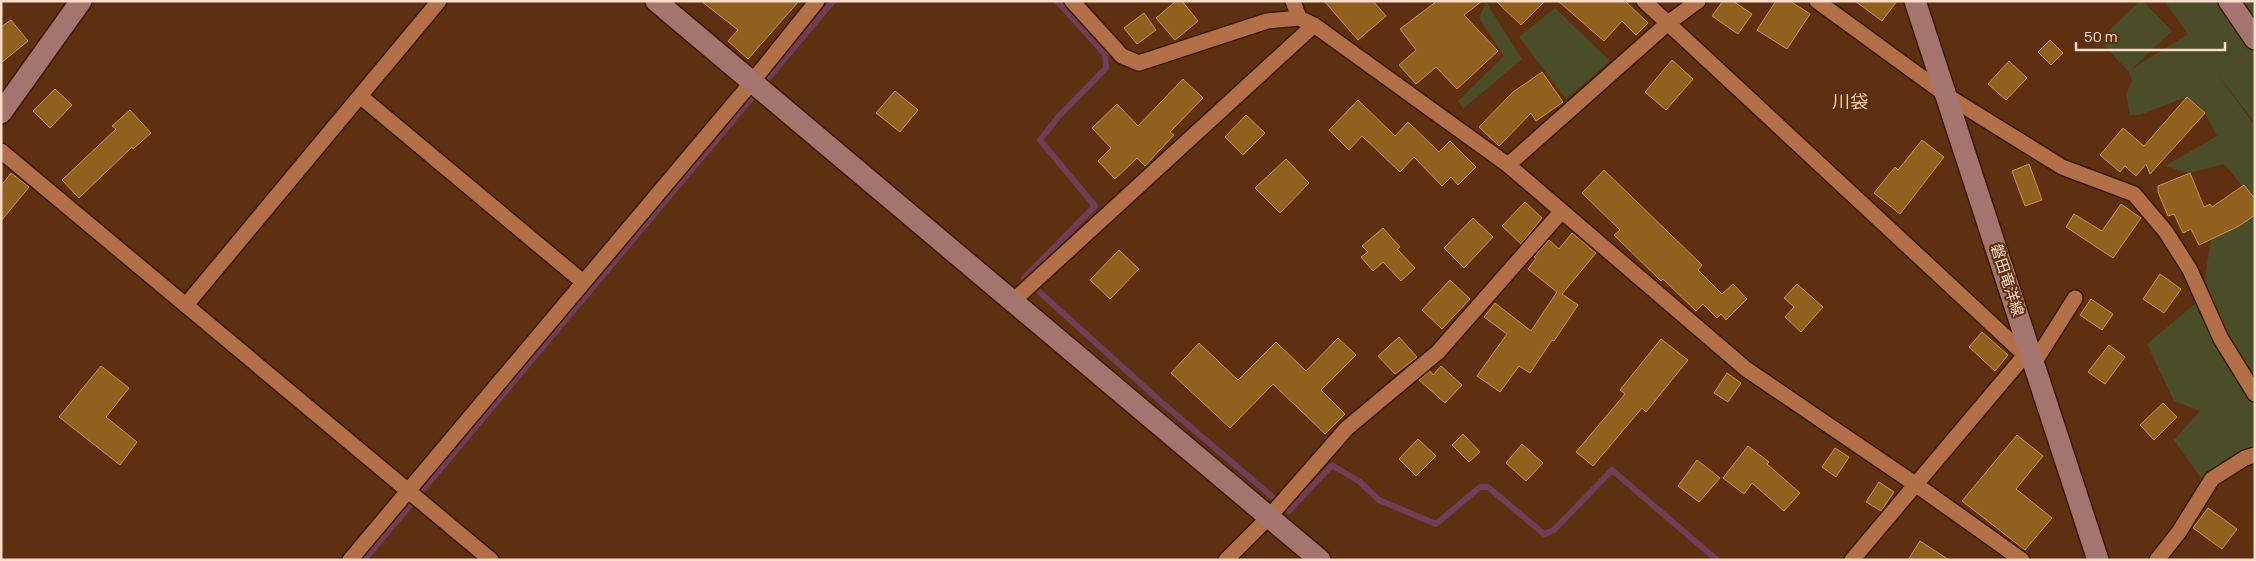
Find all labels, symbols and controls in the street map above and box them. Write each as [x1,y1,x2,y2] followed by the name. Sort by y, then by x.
[2076,20,2225,52] scale bar
[2084,26,2118,47] text: 50 m
[1832,89,1868,113] district label: 川袋
[1986,241,2029,319] street label: 磐田竜洋線

